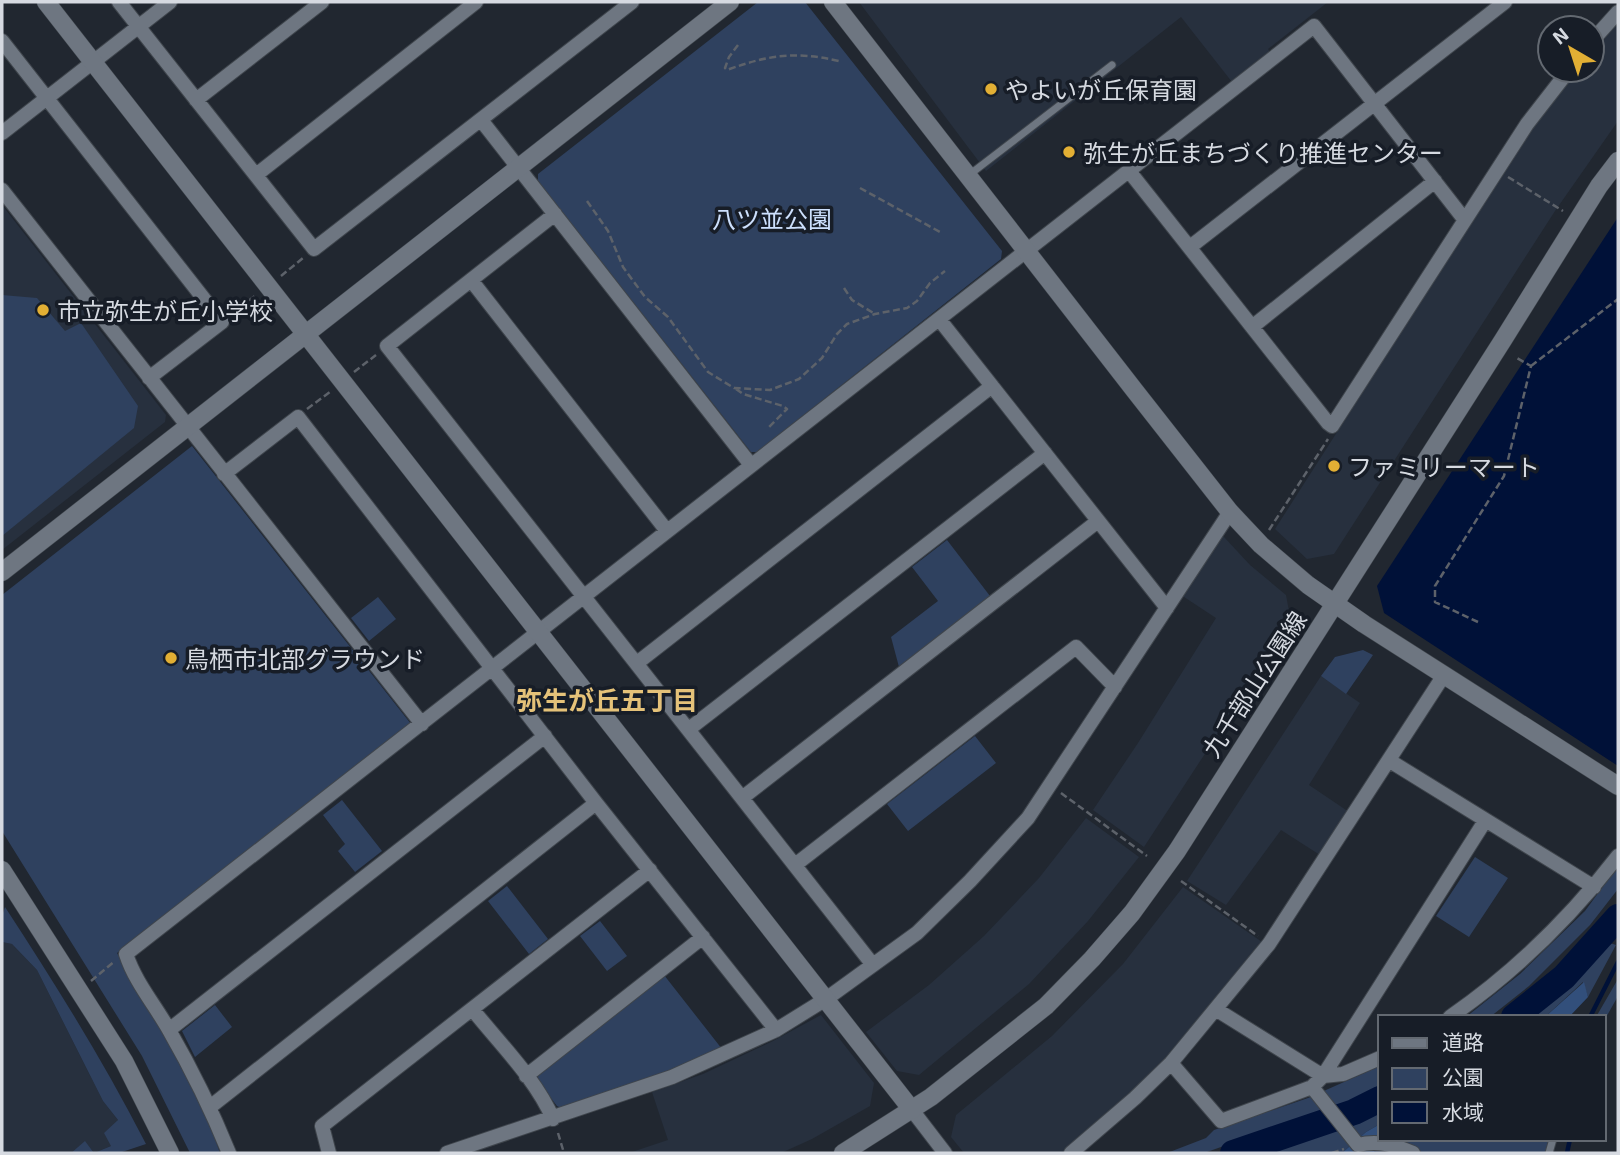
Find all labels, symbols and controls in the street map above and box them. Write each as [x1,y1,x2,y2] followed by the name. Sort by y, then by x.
[1536,14,1606,84] north arrow
[1547,22,1573,49] text: N
[1005,75,1197,104] place label: やよいが丘保育園
[983,81,999,97] marker: やよいが丘保育園
[1083,138,1443,167] place label: 弥生が丘まちづくり推進センター
[1061,144,1077,160] marker: 弥生が丘まちづくり推進センター
[712,204,832,233] park label: 八ツ並公園
[57,296,273,325] place label: 市立弥生が丘小学校
[35,302,51,318] marker: 市立弥生が丘小学校
[1348,452,1540,481] place label: ファミリーマート
[1326,458,1342,474] marker: ファミリーマート
[1196,606,1312,762] street label: 九千部山公園線
[185,644,425,673] place label: 鳥栖市北部グラウンド
[163,650,179,666] marker: 鳥栖市北部グラウンド
[516,684,698,715] district label: 弥生が丘五丁目
[1378,1015,1606,1141] legend
[1442,1029,1484,1054] text: 道路
[1442,1064,1484,1089] text: 公園
[1442,1099,1484,1124] text: 水域

